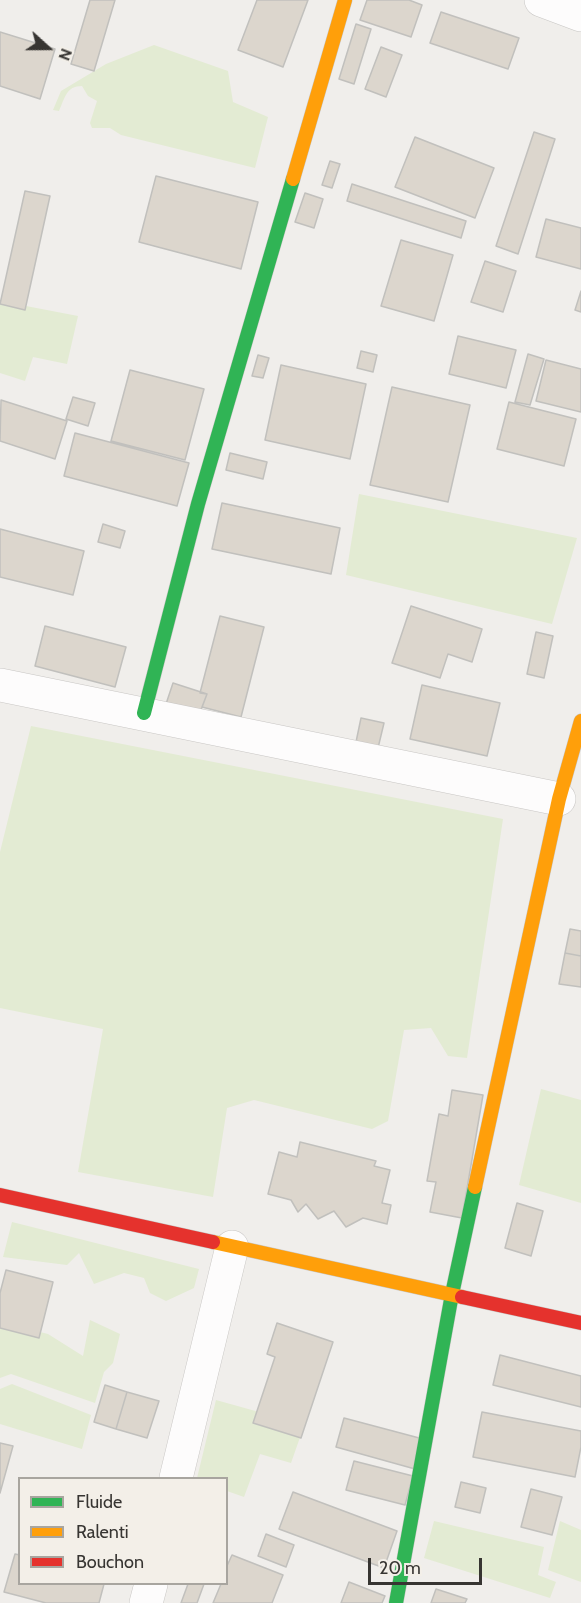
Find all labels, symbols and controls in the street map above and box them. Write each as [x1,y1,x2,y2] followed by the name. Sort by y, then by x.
[18,18,78,78] north arrow
[54,46,76,63] text: N
[18,1477,228,1585] legend
[76,1491,122,1513] text: Fluide
[76,1521,129,1543] text: Ralenti
[371,1546,485,1584] scale bar
[76,1551,144,1573] text: Bouchon
[379,1557,421,1579] text: 20 m

